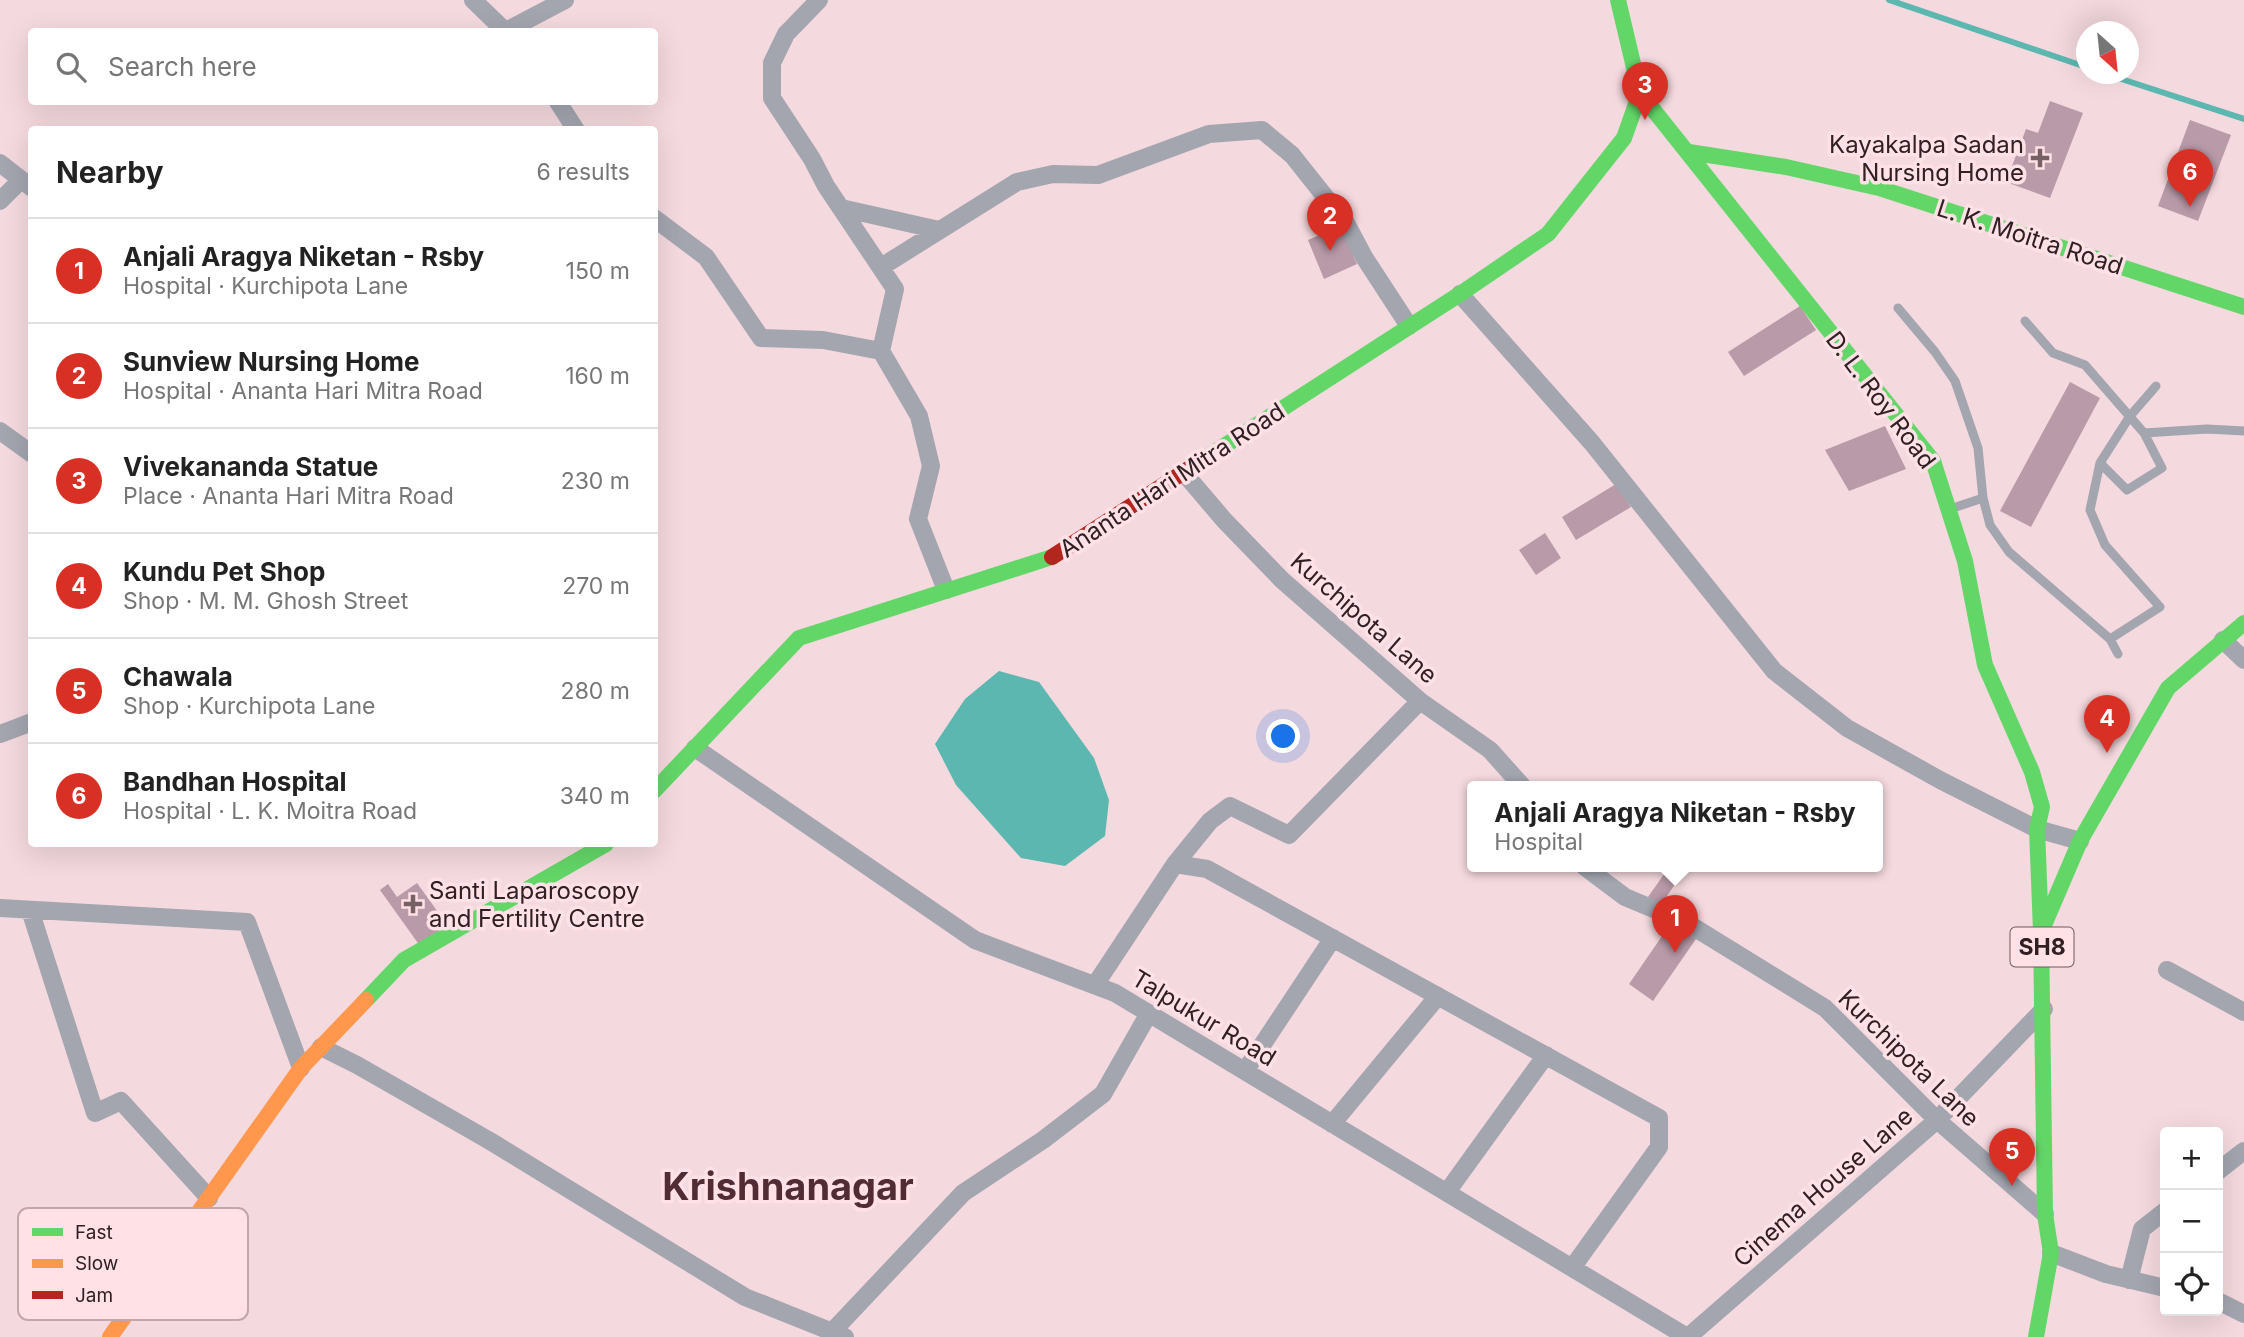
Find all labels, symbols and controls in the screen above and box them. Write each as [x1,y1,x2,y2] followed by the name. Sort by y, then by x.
[2076,21,2139,84] north arrow
[28,28,658,105] search box
[52,48,90,86] icon: search
[108,51,257,82] text: Search here
[1622,62,1668,120] pin: 3
[1829,130,2024,187] place label: Kayakalpa Sadan Nursing Home
[2030,148,2050,168] marker: Kayakalpa Sadan Nursing Home
[2167,149,2213,207] pin: 6
[56,154,164,190] text: Nearby
[536,158,630,186] text: 6 results
[1307,193,1353,251] pin: 2
[1933,193,2127,281] street label: L. K. Moitra Road
[123,241,484,272] text: Anjali Aragya Niketan - Rsby
[74,257,84,285] text: 1
[566,257,630,285] text: 150 m
[123,272,408,300] text: Hospital · Kurchipota Lane
[1820,326,1942,474] street label: D. L. Roy Road
[123,346,420,377] text: Sunview Nursing Home
[72,362,86,390] text: 2
[565,362,630,390] text: 160 m
[123,377,483,405] text: Hospital · Ananta Hari Mitra Road
[1054,396,1290,564] street label: Ananta Hari Mitra Road
[123,451,378,482] text: Vivekananda Statue
[72,467,86,495] text: 3
[561,467,630,495] text: 230 m
[123,482,454,510] text: Place · Ananta Hari Mitra Road
[1285,547,1443,689] street label: Kurchipota Lane
[123,556,325,587] text: Kundu Pet Shop
[71,572,87,600] text: 4
[562,572,630,600] text: 270 m
[123,587,408,615] text: Shop · M. M. Ghosh Street
[123,661,233,692] text: Chawala
[72,677,86,705] text: 5
[561,677,630,705] text: 280 m
[123,692,375,720] text: Shop · Kurchipota Lane
[2084,695,2130,753] pin: 4
[1266,719,1300,753] your location
[123,766,347,797] text: Bandhan Hospital
[1467,781,1883,872] popup
[72,782,86,810] text: 6
[560,782,630,810] text: 340 m
[123,797,417,825] text: Hospital · L. K. Moitra Road
[1494,797,1856,828] text: Anjali Aragya Niketan - Rsby
[1494,828,1583,856] text: Hospital
[429,876,645,933] place label: Santi Laparoscopy and Fertility Centre
[403,894,423,914] marker: Santi Laparoscopy and Fertility Centre
[1652,895,1698,953] pin: 1
[2010,928,2074,966] road number: SH8
[1127,964,1281,1072] street label: Talpukur Road
[1833,984,1985,1132] street label: Kurchipota Lane
[1728,1101,1918,1273] street label: Cinema House Lane
[2160,1127,2223,1316] map controls
[2160,1127,2223,1190] button: +
[1989,1128,2035,1186] pin: 5
[662,1163,914,1209] district label: Krishnanagar
[2160,1190,2223,1253] button: −
[18,1208,248,1320] legend
[75,1221,113,1244] text: Fast
[75,1252,118,1275] text: Slow
[2160,1253,2223,1316] button: locate
[75,1284,113,1307] text: Jam

